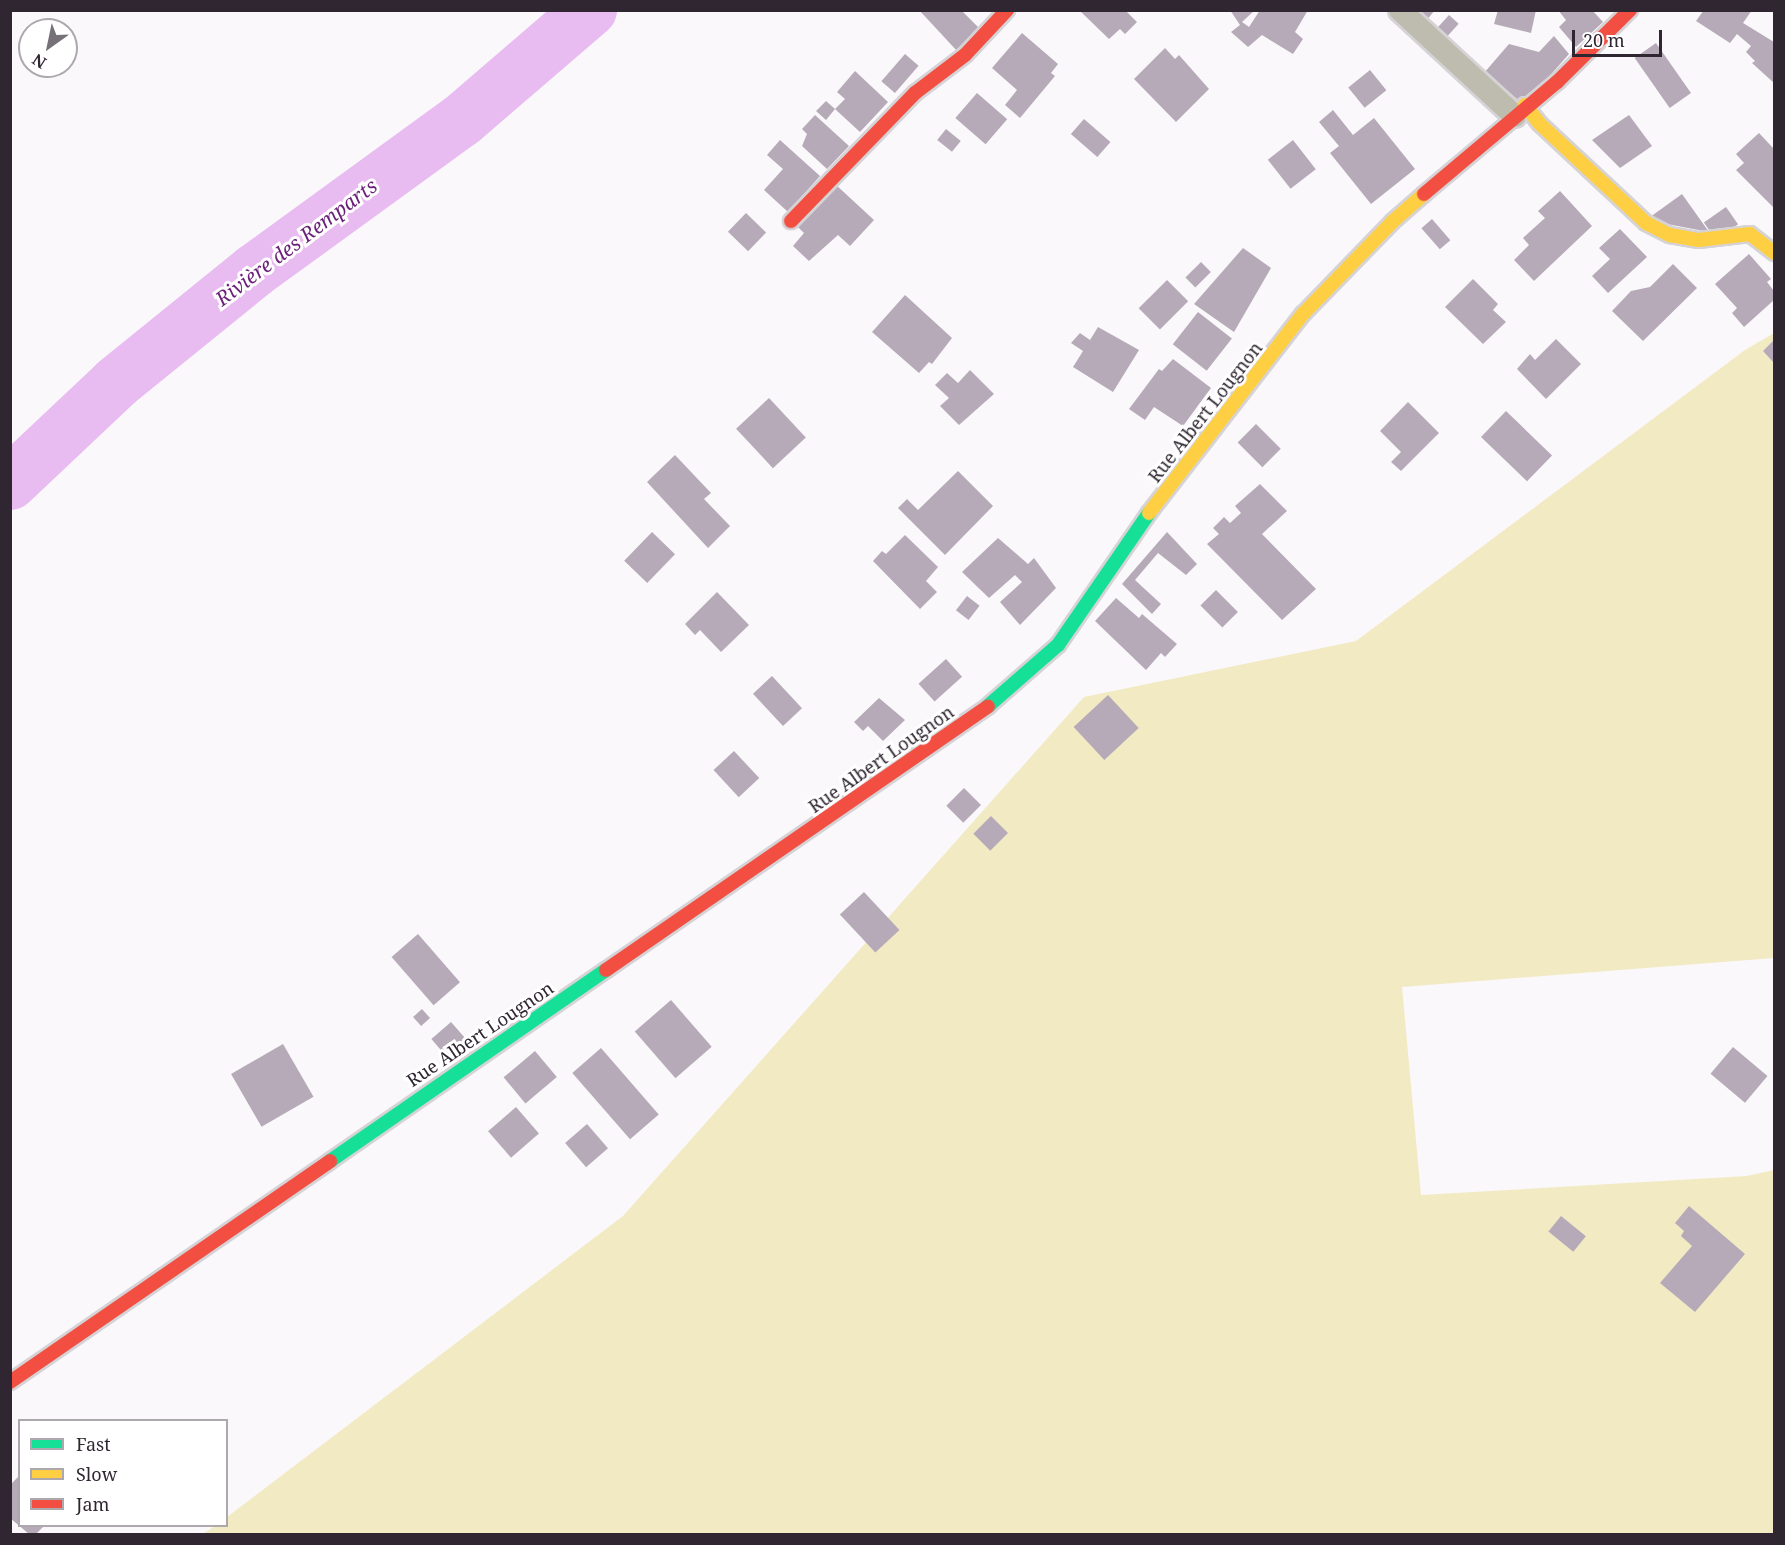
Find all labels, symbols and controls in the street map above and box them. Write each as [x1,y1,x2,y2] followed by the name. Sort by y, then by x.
[18,18,78,78] north arrow
[1575,18,1665,56] scale bar
[1583,28,1625,52] text: 20 m
[28,49,51,74] text: N
[210,173,382,311] water label: Rivière des Remparts
[1143,337,1267,487] street label: Rue Albert Lougnon
[804,701,958,817] street label: Rue Albert Lougnon
[403,977,557,1091] street label: Rue Albert Lougnon
[18,1419,228,1527] legend
[76,1432,111,1456] text: Fast
[76,1462,117,1486] text: Slow
[76,1492,110,1516] text: Jam

